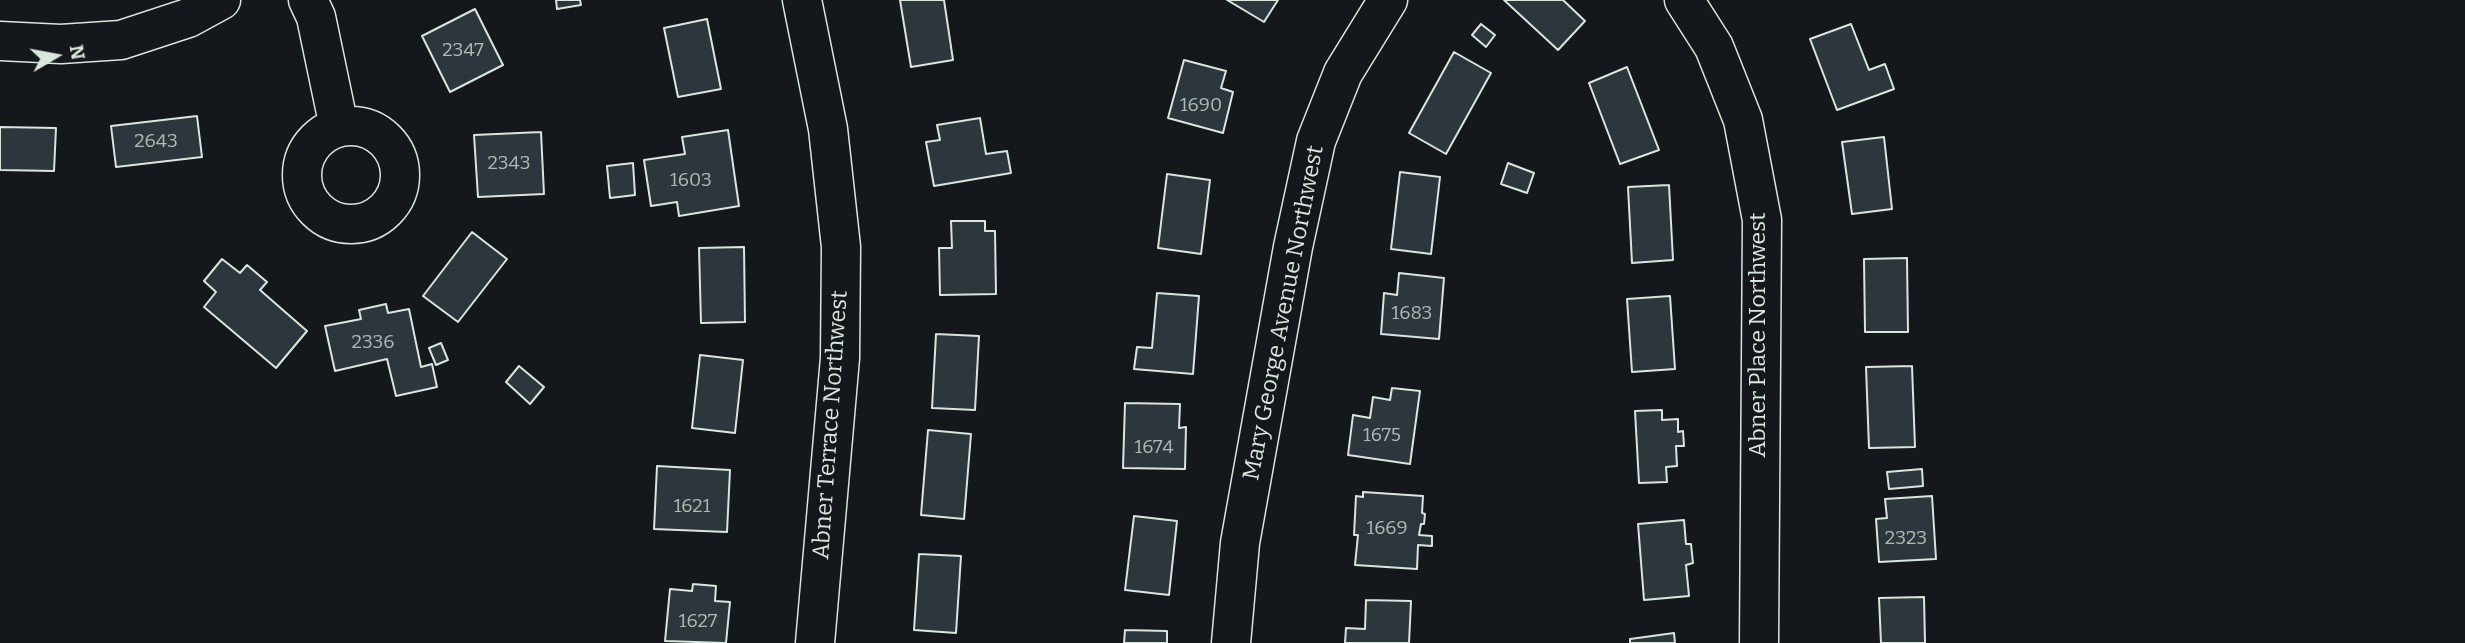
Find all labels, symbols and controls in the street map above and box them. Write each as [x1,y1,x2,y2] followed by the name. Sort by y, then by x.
[21,21,91,91] north arrow
[442,40,484,62] house number: 2347
[65,43,90,61] text: N
[1180,95,1222,117] house number: 1690
[134,131,178,153] house number: 2643
[1238,143,1330,483] street label: Mary George Avenue Northwest
[487,153,531,175] house number: 2343
[670,170,712,192] house number: 1603
[1745,213,1773,457] street label: Abner Place Northwest
[808,290,854,560] street label: Abner Terrace Northwest
[1392,303,1432,325] house number: 1683
[352,332,394,354] house number: 2336
[1363,425,1401,447] house number: 1675
[1135,437,1173,459] house number: 1674
[674,496,710,518] house number: 1621
[1366,518,1408,540] house number: 1669
[1885,528,1927,550] house number: 2323
[679,611,717,633] house number: 1627

